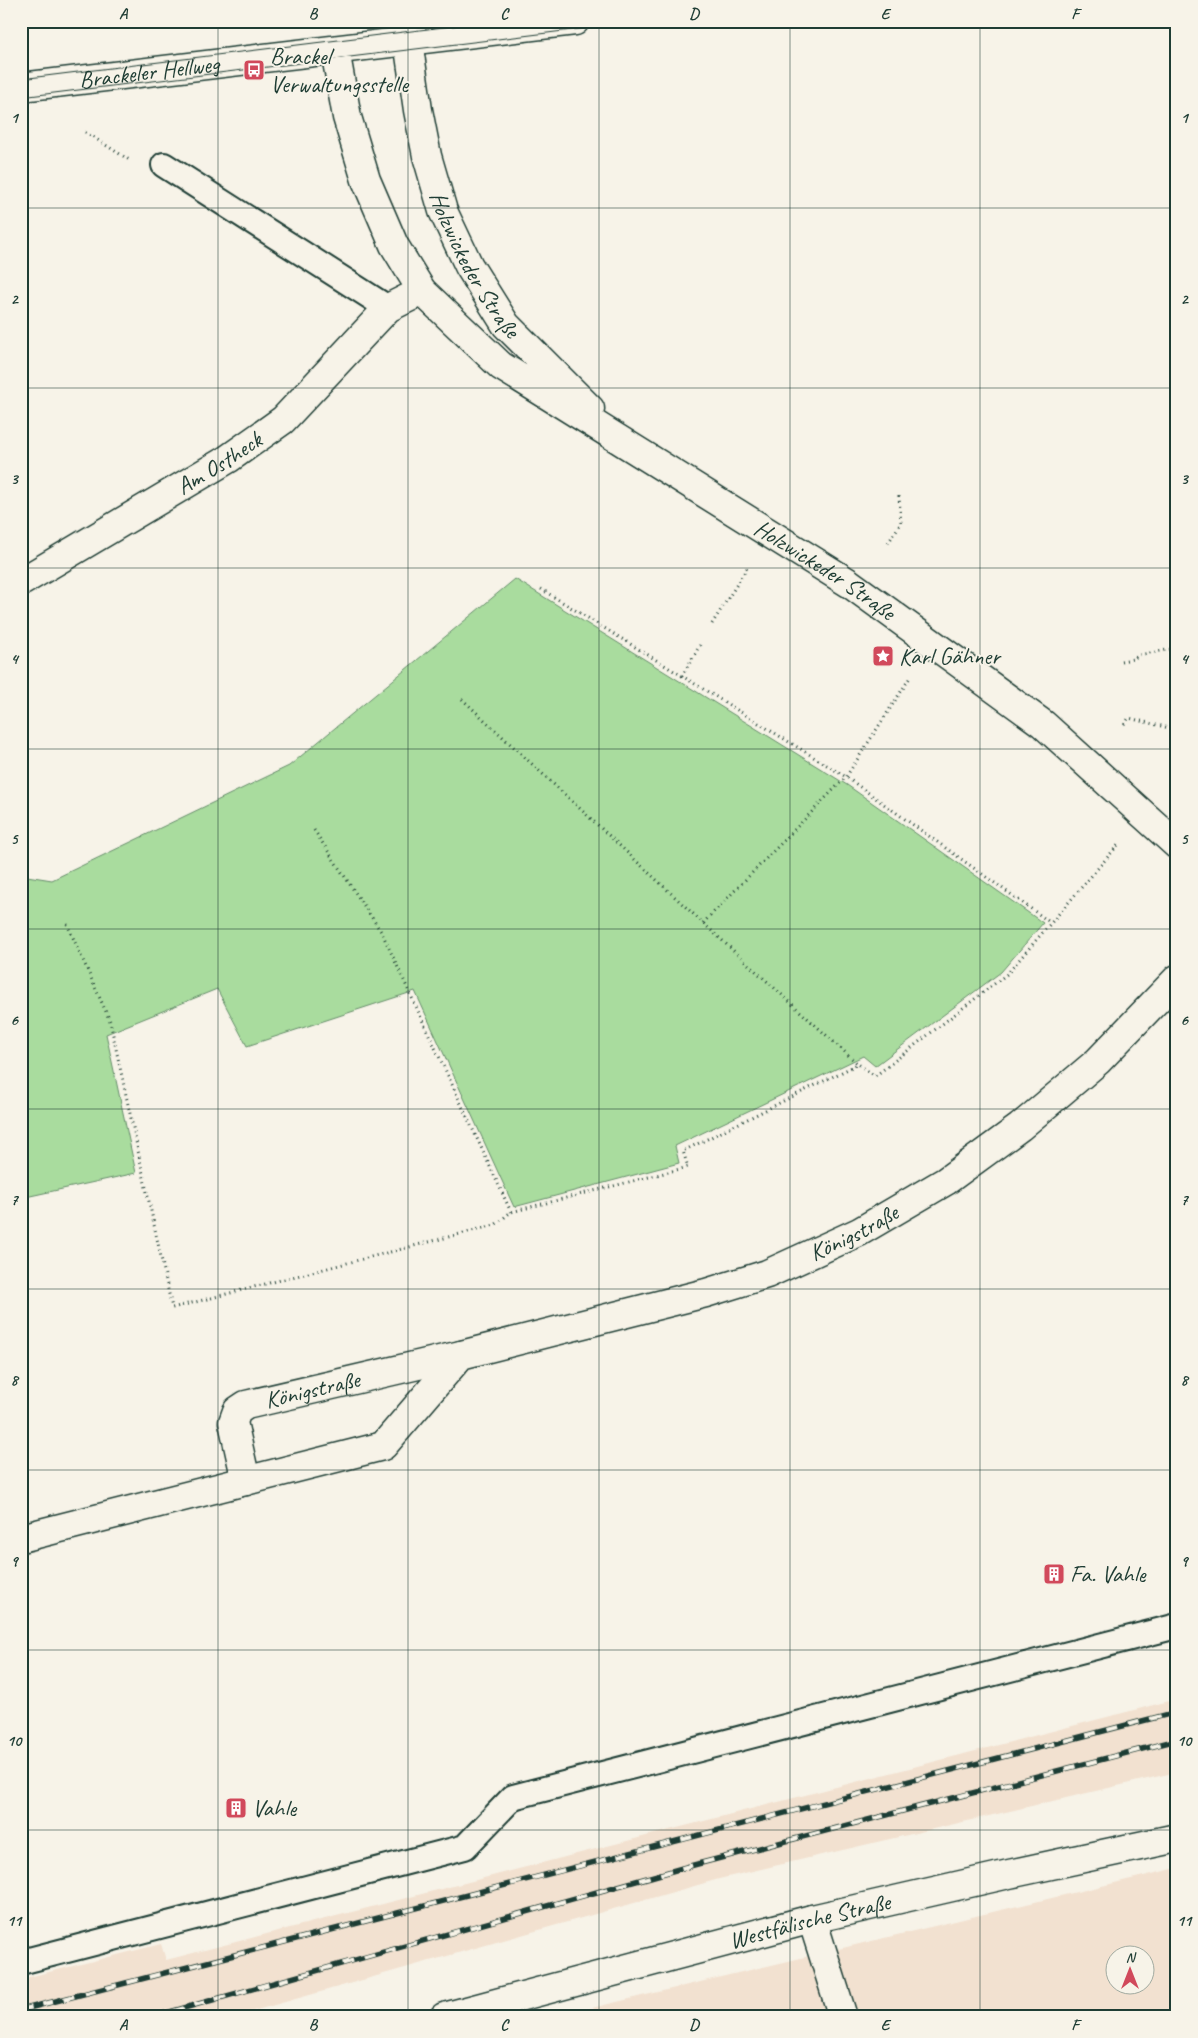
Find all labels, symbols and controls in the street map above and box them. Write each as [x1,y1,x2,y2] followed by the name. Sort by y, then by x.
[119,4,129,24] text: A
[309,4,319,24] text: B
[500,4,510,24] text: C
[689,4,700,24] text: D
[881,4,892,24] text: E
[1071,4,1082,24] text: F
[270,41,410,99] place label: Brackel Verwaltungsstelle
[77,48,222,95] street label: Brackeler Hellweg
[242,58,266,82] bus stop icon: Brackel Verwaltungsstelle
[10,108,19,128] text: 1
[1180,108,1189,128] text: 1
[423,188,527,346] street label: Holzwickeder Straße
[10,289,19,309] text: 2
[1180,289,1189,309] text: 2
[171,424,269,501] street label: Am Ostheck
[10,469,19,489] text: 3
[1180,469,1189,489] text: 3
[749,513,903,628] street label: Holzwickeder Straße
[899,641,1002,671] place label: Karl Gähner
[871,644,895,668] place icon: Karl Gähner
[10,649,19,669] text: 4
[1180,649,1189,669] text: 4
[11,829,20,849] text: 5
[1181,829,1190,849] text: 5
[10,1010,19,1030] text: 6
[1180,1010,1189,1030] text: 6
[10,1190,19,1210] text: 7
[1180,1190,1189,1210] text: 7
[804,1196,906,1268] street label: Königstraße
[262,1364,365,1415] street label: Königstraße
[10,1370,19,1390] text: 8
[1180,1370,1189,1390] text: 8
[10,1551,19,1571] text: 9
[1180,1551,1189,1571] text: 9
[1070,1559,1147,1589] place label: Fa. Vahle
[1042,1562,1066,1586] building icon: Fa. Vahle
[7,1731,23,1751] text: 10
[1177,1731,1193,1751] text: 10
[252,1793,298,1823] place label: Vahle
[224,1796,248,1820] building icon: Vahle
[726,1886,895,1955] street label: Westfälische Straße
[7,1911,23,1931] text: 11
[1177,1911,1193,1931] text: 11
[1106,1946,1156,1996] north arrow
[1126,1949,1137,1966] text: N
[119,2015,129,2035] text: A
[309,2015,319,2035] text: B
[500,2015,510,2035] text: C
[689,2015,700,2035] text: D
[881,2015,892,2035] text: E
[1071,2015,1082,2035] text: F

